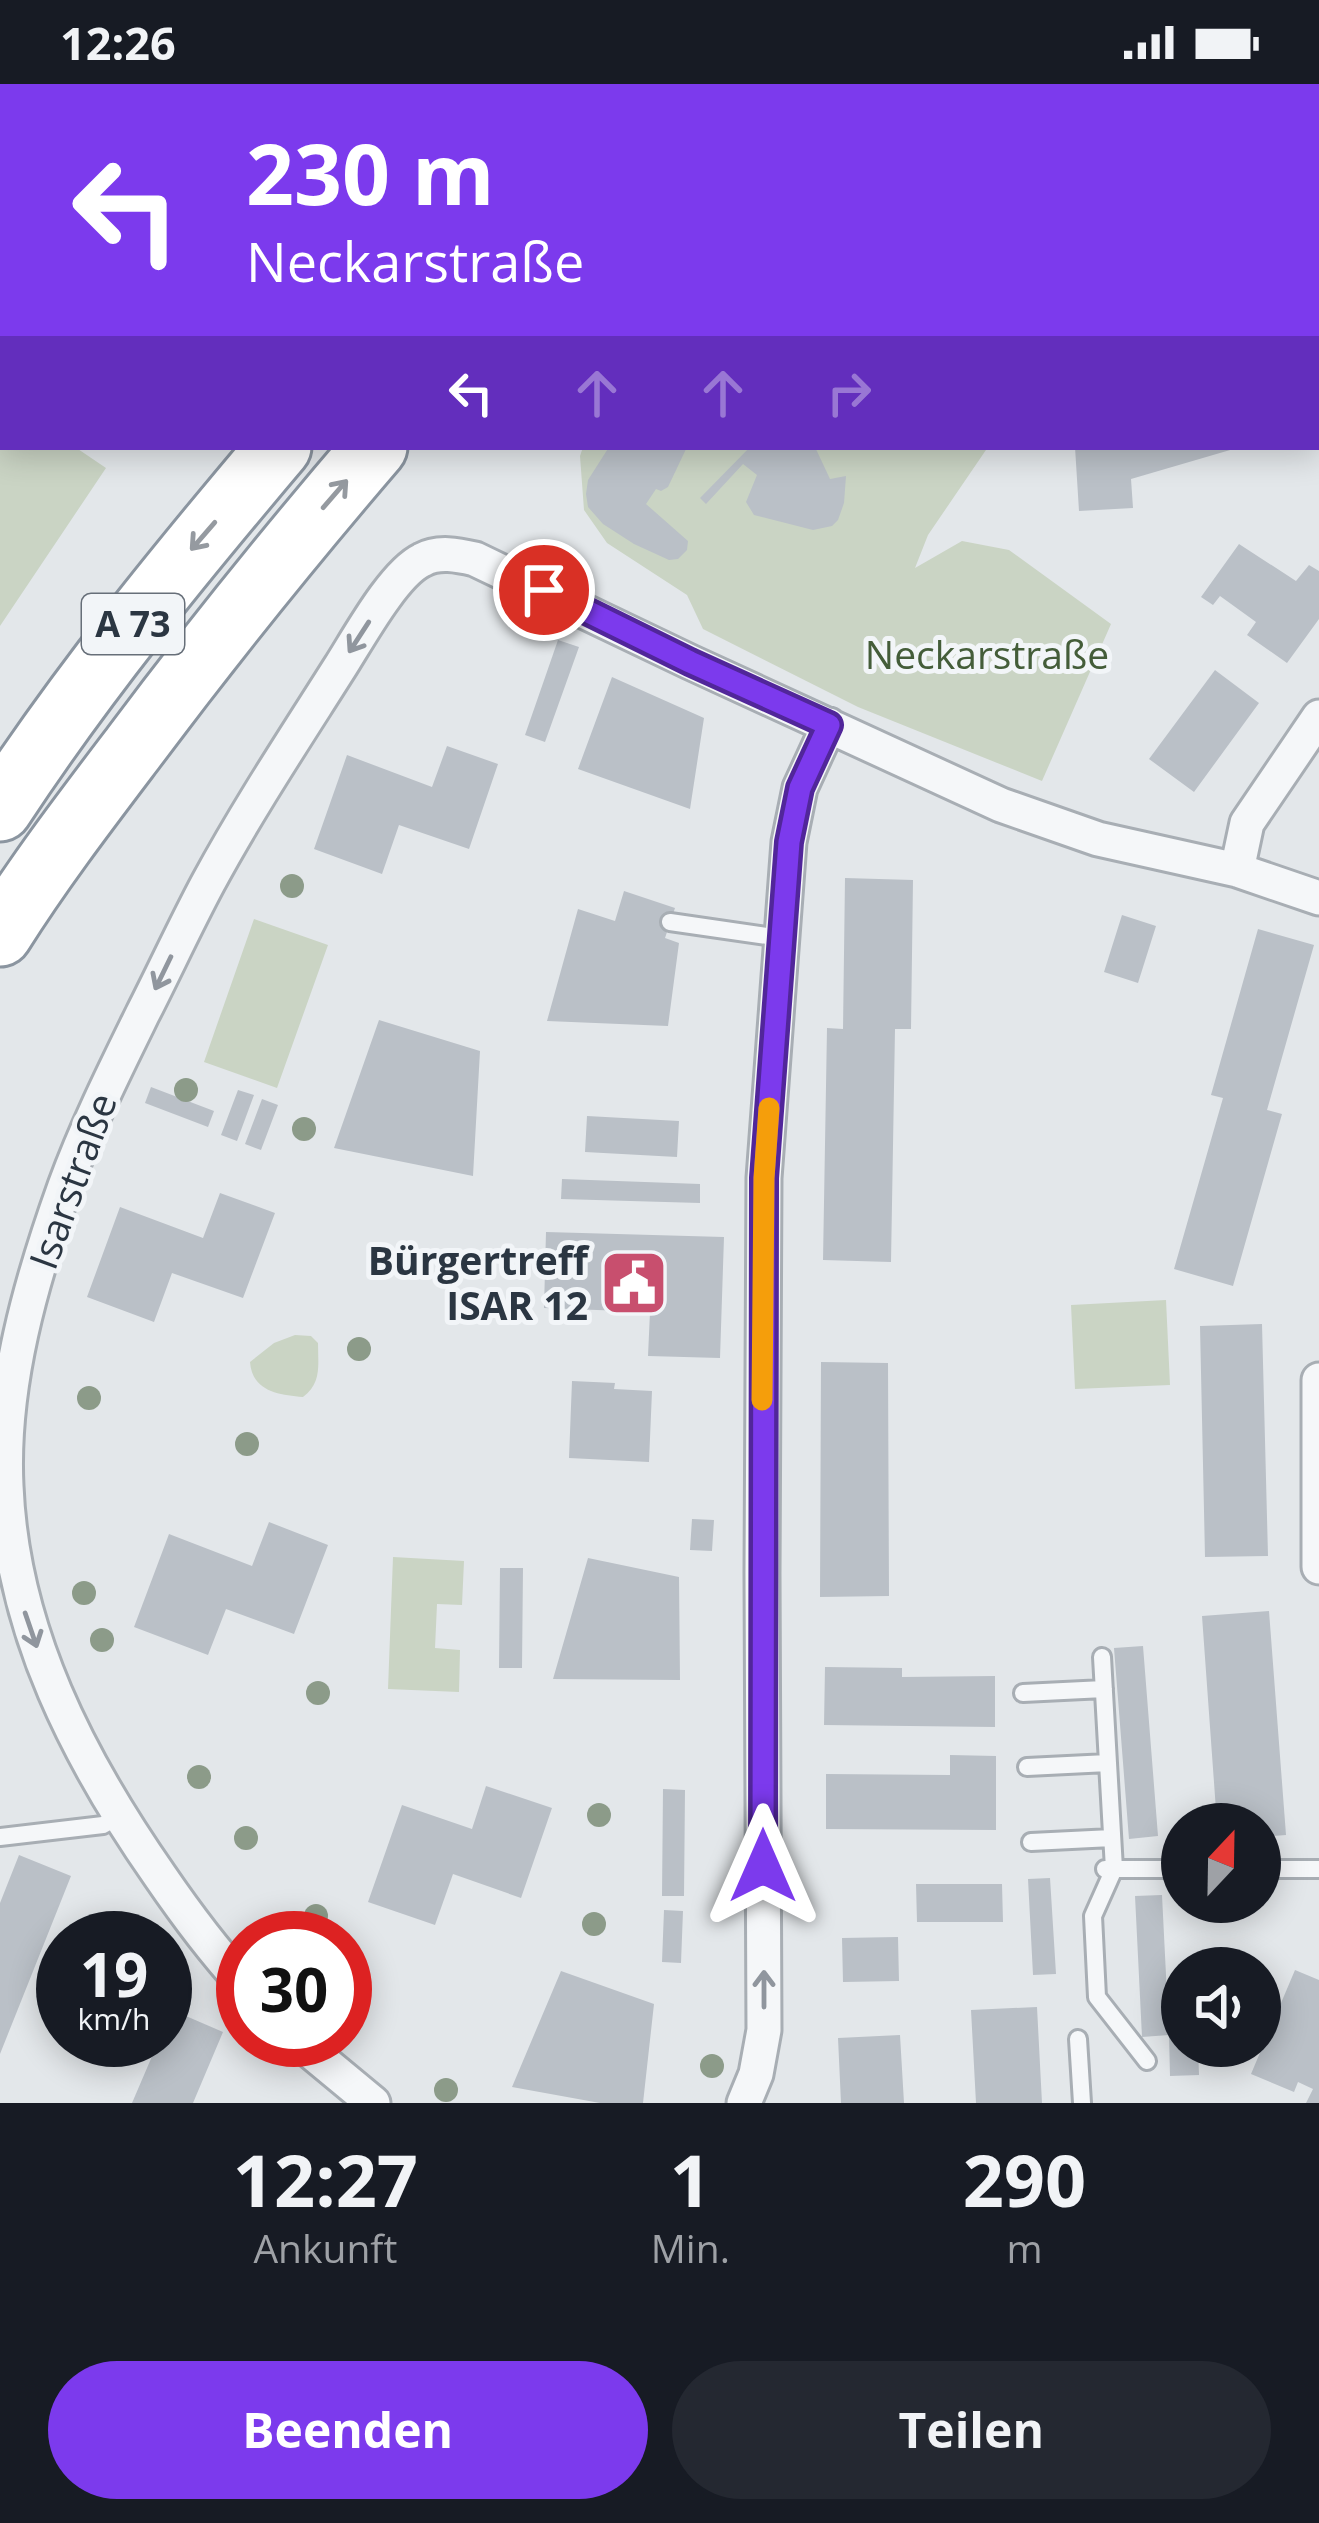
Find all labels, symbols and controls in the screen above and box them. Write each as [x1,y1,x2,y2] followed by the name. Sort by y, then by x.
[60,12,176,73] text: 12:26
[246,115,494,230] text: 230 m
[48,132,204,288] icon: left
[246,224,584,298] text: Neckarstraße
[438,360,504,426] icon: left
[564,360,630,426] icon: ahead
[690,360,756,426] icon: ahead
[816,360,882,426] icon: right
[321,479,349,509] one-way arrow
[189,520,217,551] one-way arrow
[493,539,595,641] pin
[511,557,577,623] icon: arrive
[82,594,184,654] road number: A 73
[347,619,372,653] one-way arrow
[865,627,1109,680] park label: Neckarstraße
[151,955,173,991] one-way arrow
[15,1085,128,1276] street label: Isarstraße
[368,1233,590,1331] place label: Bürgertreff ISAR 12
[599,1248,669,1318] public building icon: Bürgertreff ISAR 12
[22,1611,43,1648] one-way arrow
[700,1803,826,1929] position arrow
[1161,1803,1281,1923] north arrow
[1161,1803,1281,2067] map controls
[216,1911,372,2067] speed limit sign: 30
[80,1933,148,2015] text: 19
[1161,1947,1281,2067] button: sound
[753,1970,775,2009] one-way arrow
[78,1998,150,2039] text: km/h
[233,2130,418,2228] text: 12:27
[670,2130,711,2228] text: 1
[963,2130,1086,2228] text: 290
[253,2221,397,2274] text: Ankunft
[651,2221,730,2274] text: Min.
[1006,2221,1043,2274] text: m
[48,2361,648,2499] button: Beenden
[672,2361,1271,2499] button: Teilen

